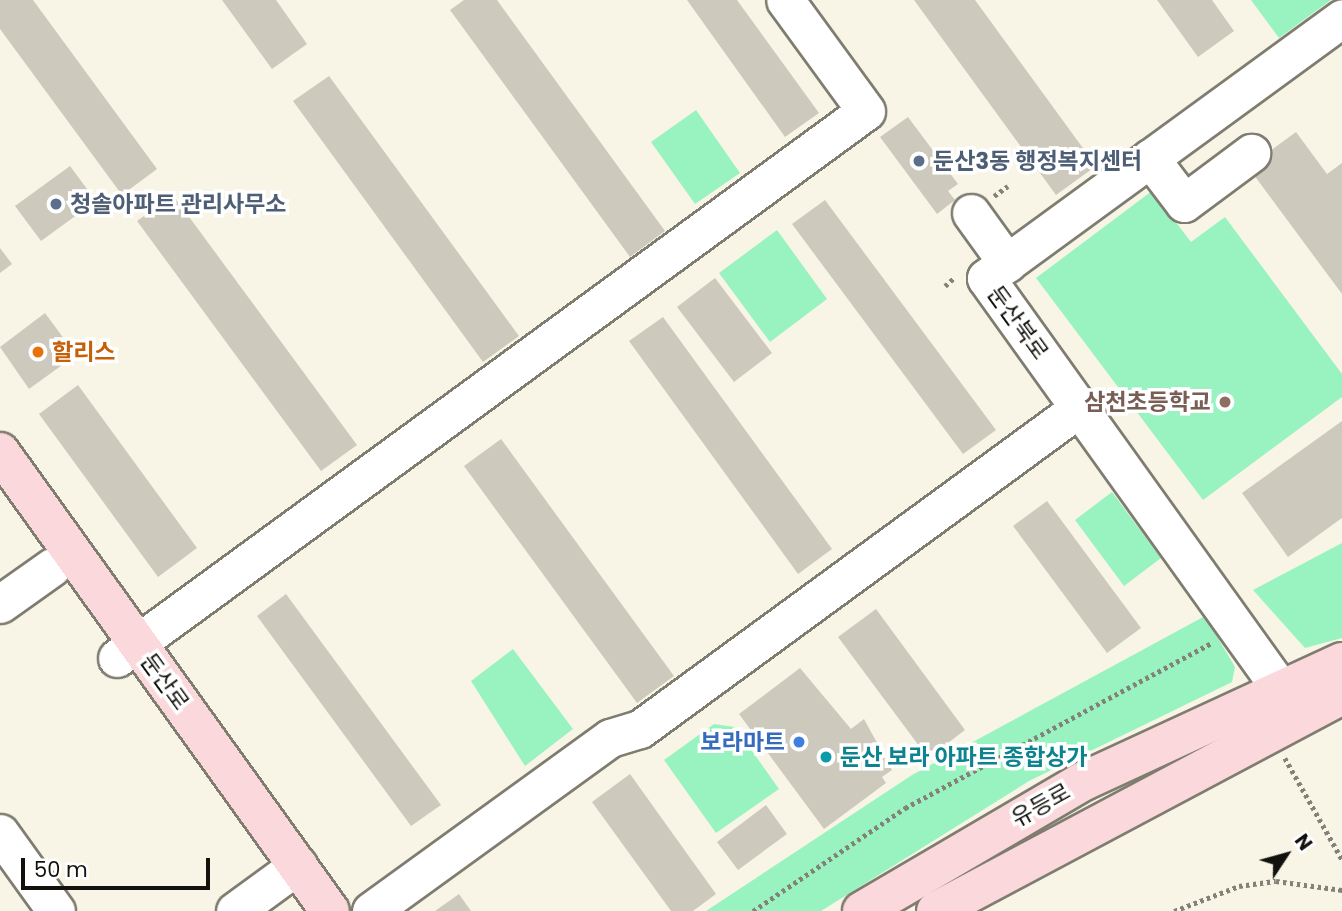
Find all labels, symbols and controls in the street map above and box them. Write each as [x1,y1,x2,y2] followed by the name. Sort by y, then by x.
[933,147,1142,175] place label: 둔산3동 행정복지센터
[911,153,927,169] marker: 둔산3동 행정복지센터
[70,190,286,218] place label: 청솔아파트 관리사무소
[48,196,64,212] marker: 청솔아파트 관리사무소
[982,281,1054,365] street label: 둔산북로
[52,338,115,366] place label: 할리스
[30,344,46,360] marker: 할리스
[1084,388,1211,416] place label: 삼천초등학교
[1217,394,1233,410] marker: 삼천초등학교
[135,648,195,716] street label: 둔산로
[700,728,785,756] place label: 보라마트
[791,734,807,750] marker: 보라마트
[840,743,1087,771] place label: 둔산 보라 아파트 종합상가
[818,749,834,765] marker: 둔산 보라 아파트 종합상가
[1007,778,1075,832] street label: 유등로
[1251,820,1321,890] north arrow
[1288,829,1319,856] text: N
[24,844,214,888] scale bar
[34,855,88,884] text: 50 m

